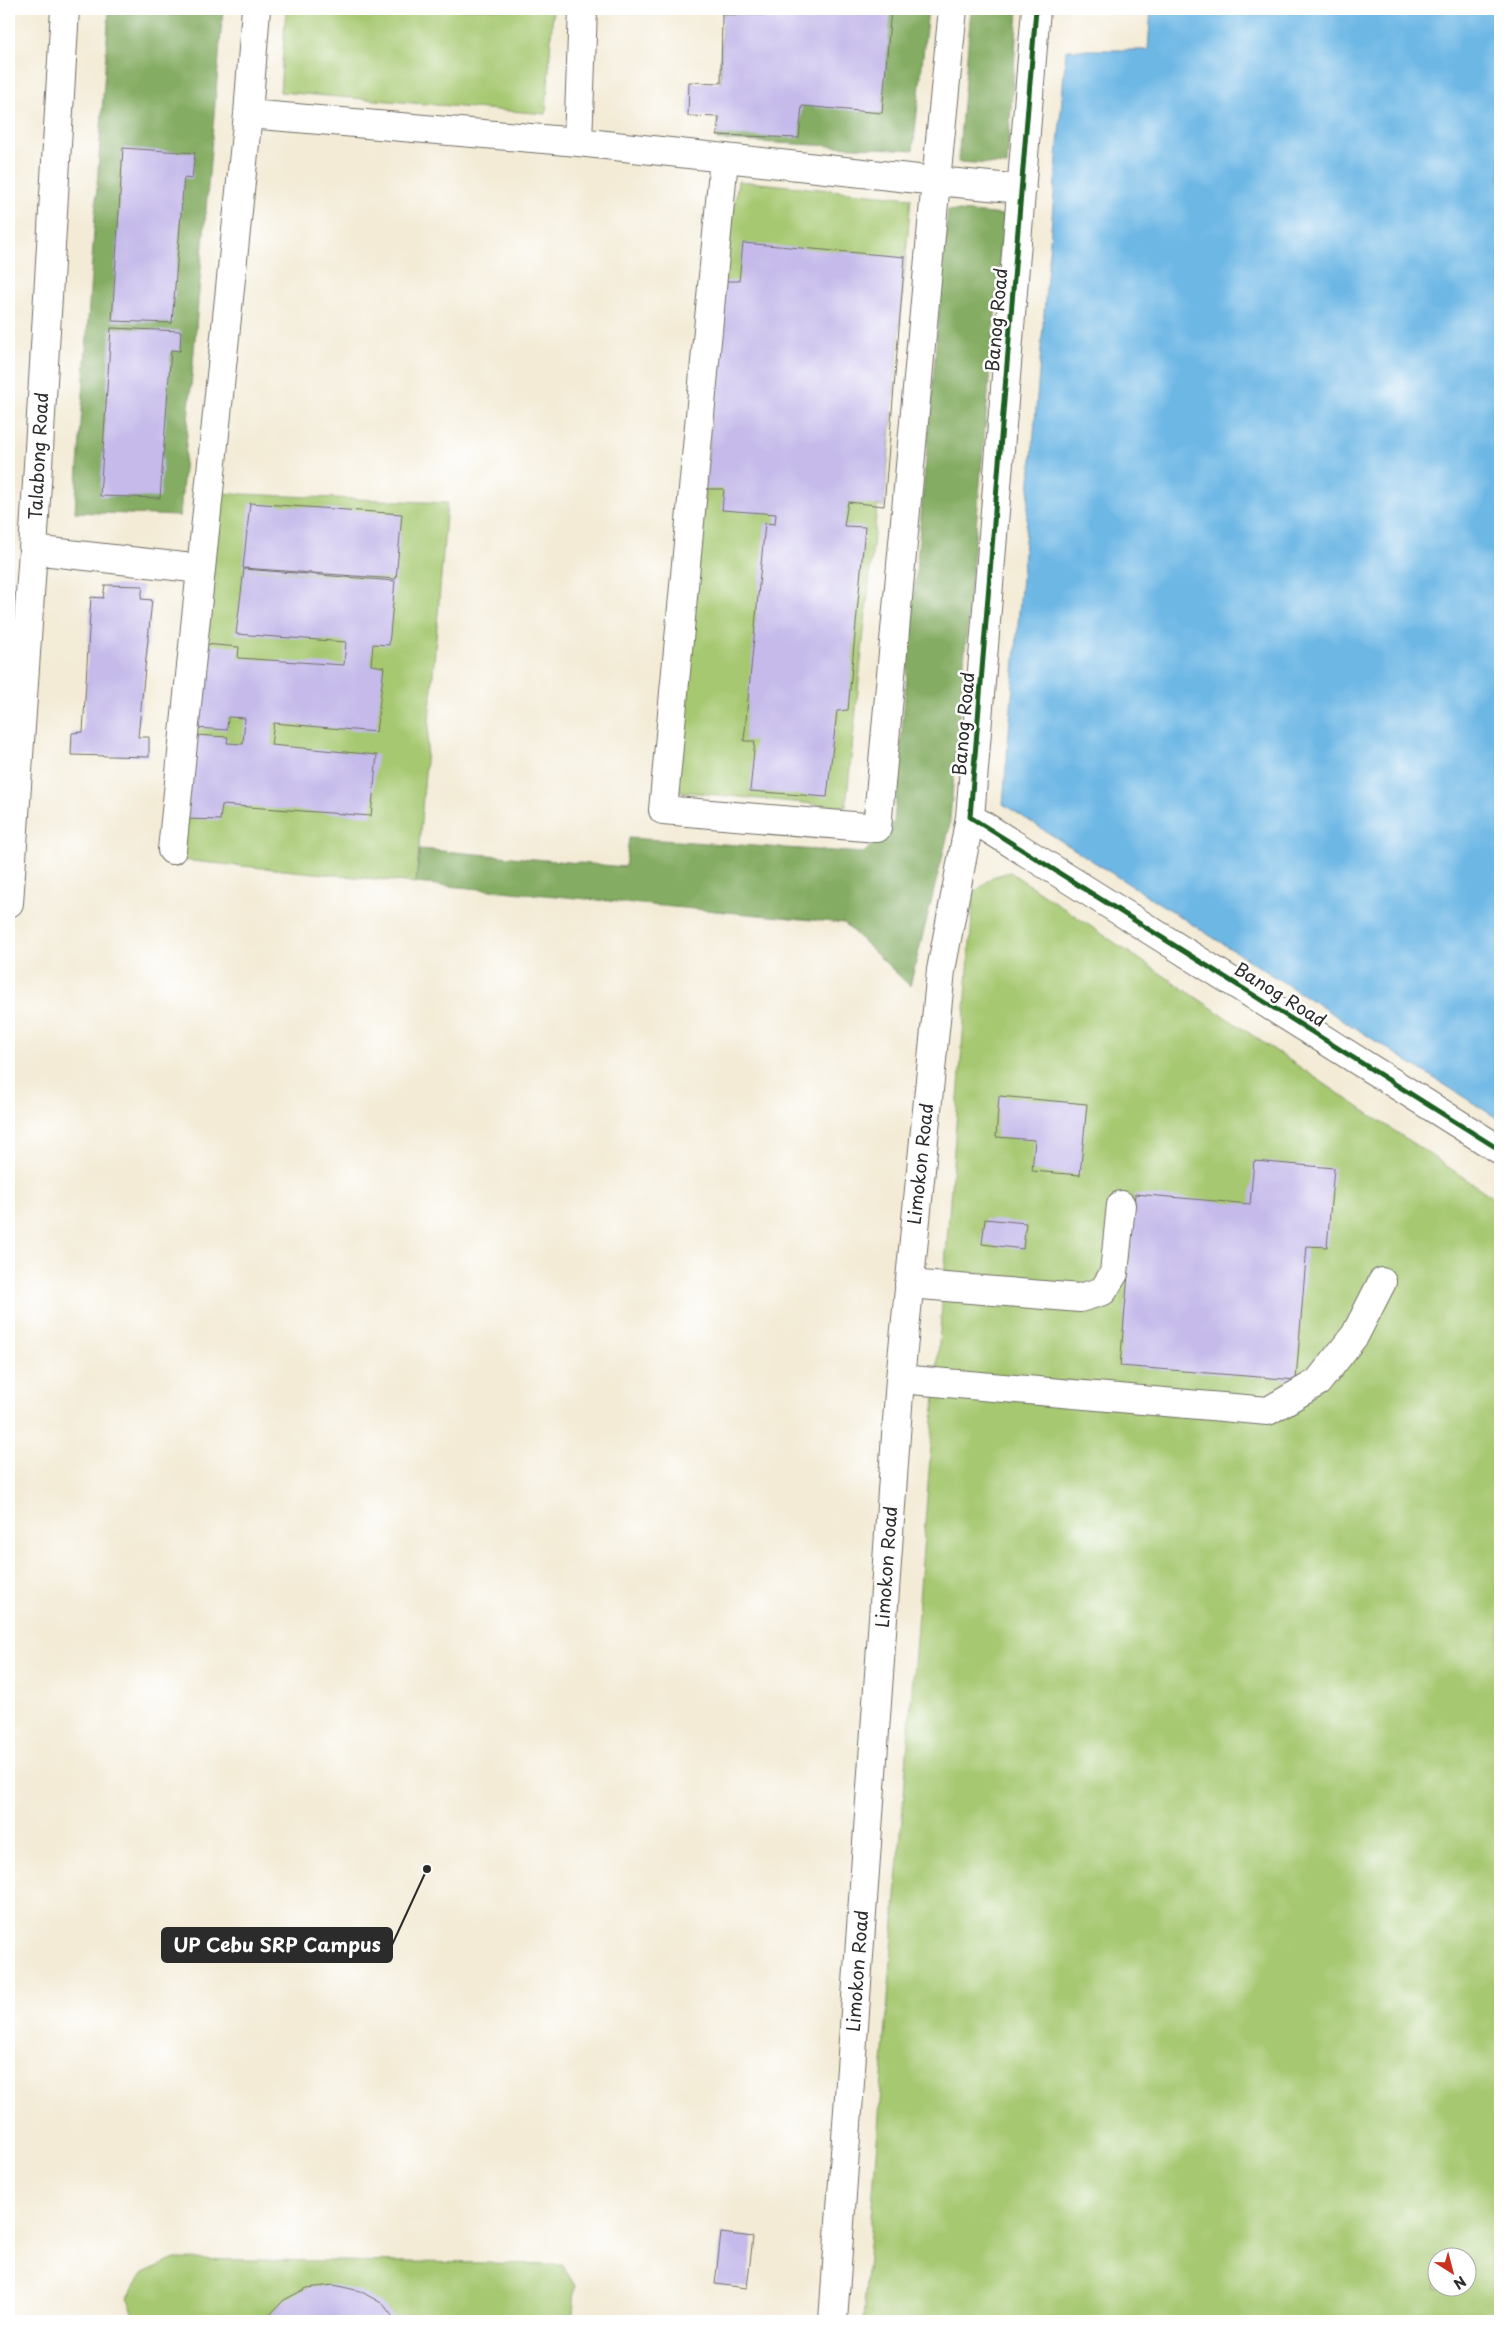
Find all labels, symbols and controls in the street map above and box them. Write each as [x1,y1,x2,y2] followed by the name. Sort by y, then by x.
[978,267,1013,373] street label: Banog Road
[21,391,54,520] street label: Talabong Road
[945,671,980,777] street label: Banog Road
[1229,955,1332,1033] street label: Banog Road
[900,1102,939,1226] street label: Limokon Road
[868,1505,903,1629] street label: Limokon Road
[839,1909,874,2033] street label: Limokon Road
[162,1928,392,1962] callout: UP Cebu SRP Campus
[173,1930,381,1958] text: UP Cebu SRP Campus
[1426,2248,1476,2298] north arrow
[1449,2271,1471,2295] text: N

